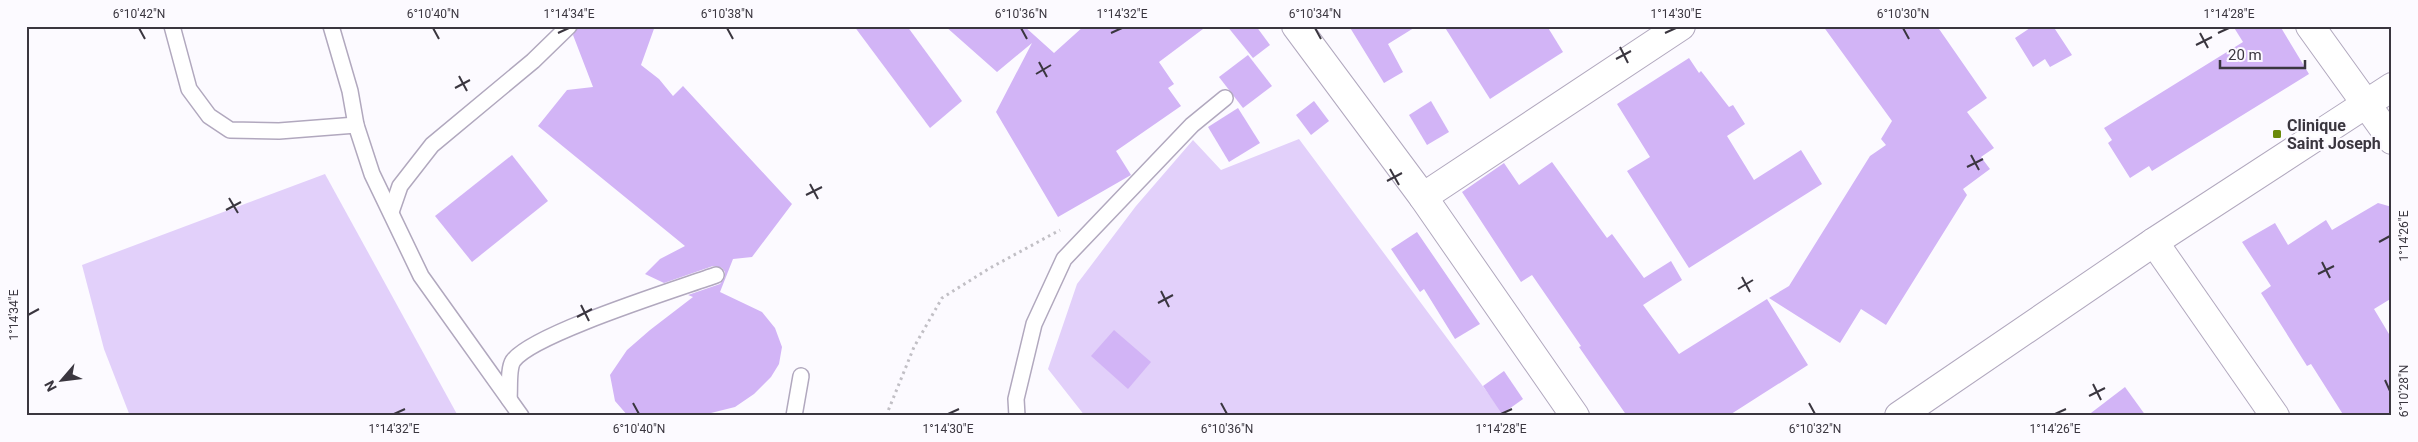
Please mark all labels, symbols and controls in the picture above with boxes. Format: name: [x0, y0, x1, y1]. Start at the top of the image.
text: 6°10'42"N: [113, 7, 165, 21]
text: 6°10'40"N: [407, 7, 459, 21]
text: 1°14'34"E: [544, 7, 595, 21]
text: 6°10'38"N: [701, 7, 753, 21]
text: 6°10'36"N: [995, 7, 1047, 21]
text: 1°14'32"E: [1097, 7, 1148, 21]
text: 6°10'34"N: [1289, 7, 1341, 21]
text: 1°14'30"E: [1651, 7, 1702, 21]
text: 6°10'30"N: [1877, 7, 1929, 21]
text: 1°14'28"E: [2204, 7, 2255, 21]
scale bar: [2220, 38, 2306, 70]
text: 20 m: [2228, 46, 2262, 64]
place label: Clinique Saint Joseph: [2287, 116, 2381, 153]
marker: Clinique Saint Joseph: [2271, 128, 2283, 140]
text: 1°14'26"E: [2397, 210, 2411, 261]
text: 1°14'34"E: [7, 289, 21, 340]
north arrow: [38, 354, 88, 404]
text: 6°10'28"N: [2397, 365, 2411, 417]
text: N: [41, 378, 60, 394]
text: 1°14'32"E: [369, 422, 420, 436]
text: 6°10'40"N: [613, 422, 665, 436]
text: 1°14'30"E: [923, 422, 974, 436]
text: 6°10'36"N: [1201, 422, 1253, 436]
text: 1°14'28"E: [1476, 422, 1527, 436]
text: 6°10'32"N: [1789, 422, 1841, 436]
text: 1°14'26"E: [2030, 422, 2081, 436]

